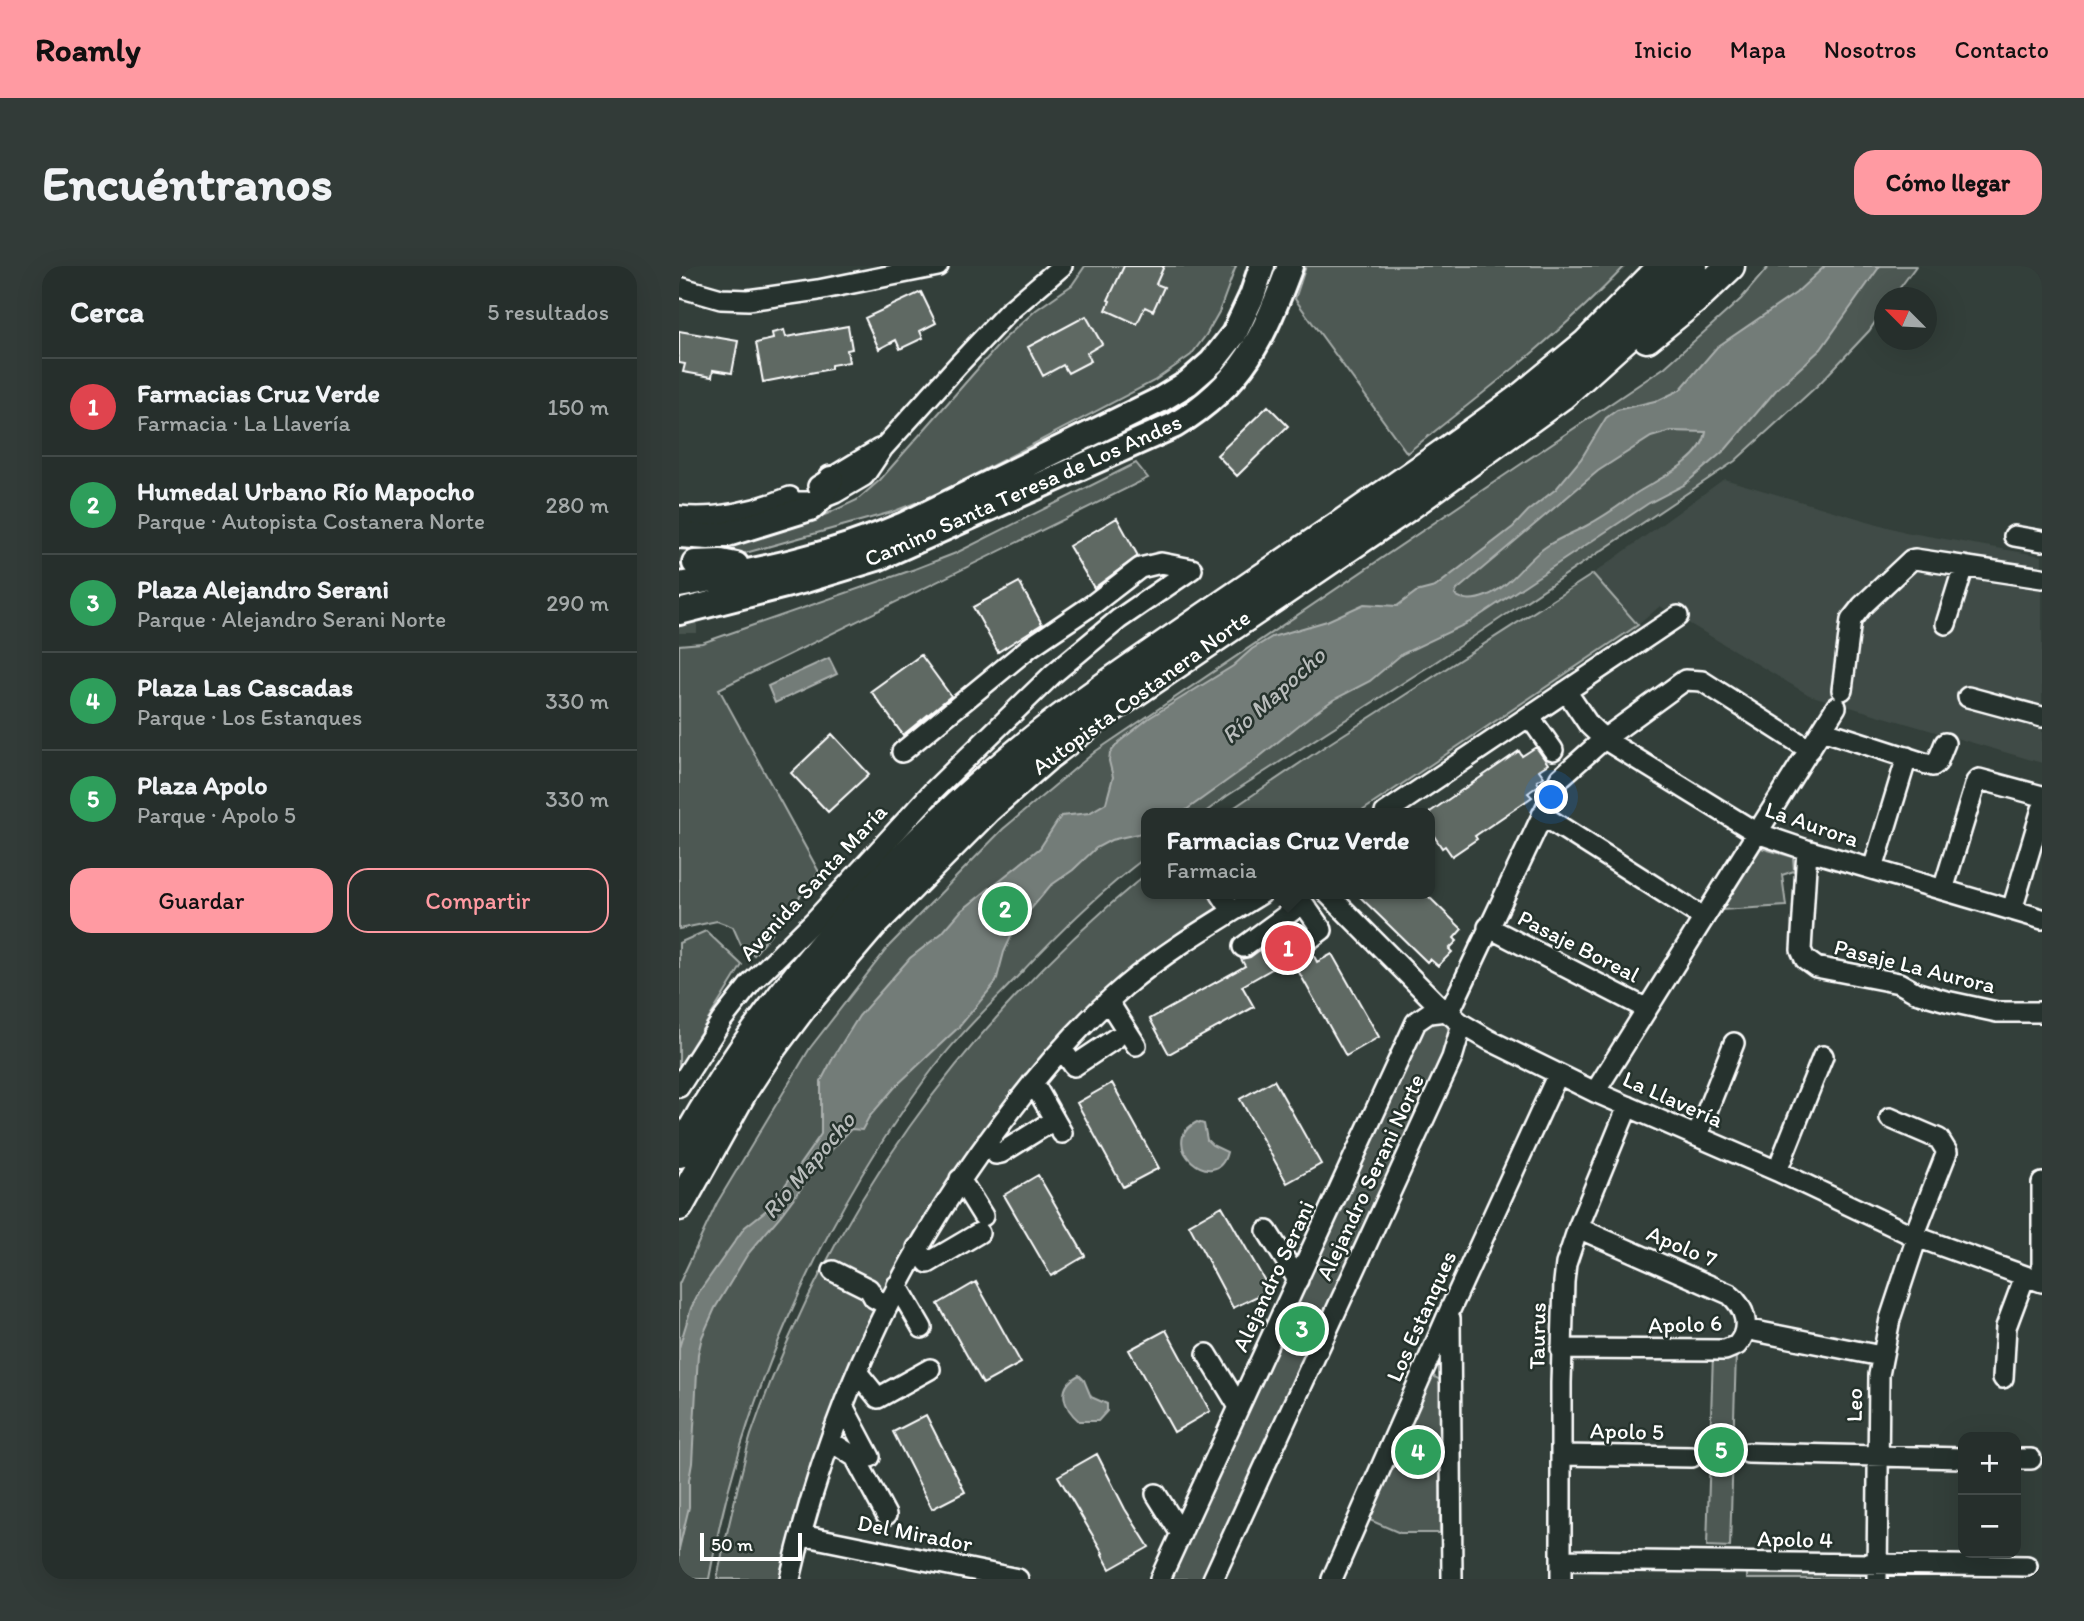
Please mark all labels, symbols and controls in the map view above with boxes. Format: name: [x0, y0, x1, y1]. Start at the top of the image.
text: Roamly: [35, 30, 141, 69]
text: Inicio: [1634, 35, 1692, 64]
text: Mapa: [1730, 35, 1786, 64]
text: Nosotros: [1824, 35, 1916, 64]
text: Contacto: [1954, 35, 2049, 64]
button: Cómo llegar: [1854, 150, 2042, 215]
text: Encuéntranos: [42, 153, 333, 212]
north arrow: [1874, 287, 1937, 350]
text: Cerca: [70, 293, 144, 330]
text: 5 resultados: [487, 298, 609, 326]
text: Farmacias Cruz Verde: [137, 377, 380, 409]
text: 1: [88, 393, 98, 421]
text: 150 m: [548, 393, 609, 421]
street label: Camino Santa Teresa de Los Andes: [860, 407, 1186, 573]
text: Farmacia · La Llavería: [137, 409, 350, 437]
text: Humedal Urbano Río Mapocho: [137, 475, 474, 507]
text: 2: [87, 491, 99, 519]
text: 280 m: [546, 491, 609, 519]
text: Parque · Autopista Costanera Norte: [137, 507, 485, 535]
text: Plaza Alejandro Serani: [137, 573, 389, 605]
text: 3: [87, 589, 99, 617]
text: 290 m: [546, 589, 609, 617]
street label: Autopista Costanera Norte: [1026, 603, 1256, 781]
text: Parque · Alejandro Serani Norte: [137, 605, 446, 633]
water label: Río Mapocho: [1215, 640, 1332, 749]
text: Plaza Las Cascadas: [137, 671, 353, 703]
text: 4: [86, 687, 100, 715]
text: 330 m: [545, 687, 609, 715]
text: Parque · Los Estanques: [137, 703, 362, 731]
text: Plaza Apolo: [137, 769, 268, 801]
your location: [1534, 780, 1568, 814]
text: 5: [87, 785, 99, 813]
text: 330 m: [545, 785, 609, 813]
street label: La Aurora: [1761, 795, 1863, 853]
street label: Avenida Santa María: [733, 798, 893, 966]
text: Parque · Apolo 5: [137, 801, 296, 829]
popup: [1141, 808, 1435, 899]
text: Farmacias Cruz Verde: [1167, 824, 1409, 856]
text: Farmacia: [1167, 856, 1257, 884]
button: Guardar: [70, 868, 333, 933]
button: Compartir: [347, 868, 609, 933]
pin: 2: [982, 883, 1028, 935]
street label: Pasaje Boreal: [1513, 903, 1645, 989]
pin: 1: [1265, 922, 1311, 974]
street label: Pasaje La Aurora: [1831, 932, 1999, 1000]
street label: La Llavería: [1618, 1064, 1728, 1134]
street label: Alejandro Serani Norte: [1310, 1069, 1430, 1285]
water label: Río Mapocho: [755, 1105, 861, 1224]
street label: Alejandro Serani: [1226, 1196, 1320, 1356]
street label: Apolo 7: [1643, 1219, 1721, 1273]
street label: Los Estanques: [1380, 1246, 1462, 1386]
street label: Taurus: [1522, 1302, 1552, 1370]
pin: 3: [1279, 1303, 1325, 1355]
street label: Apolo 6: [1647, 1309, 1723, 1339]
street label: Leo: [1840, 1388, 1868, 1422]
street label: Apolo 5: [1590, 1416, 1664, 1446]
pin: 5: [1698, 1424, 1744, 1476]
pin: 4: [1395, 1426, 1441, 1478]
map controls: [1958, 1432, 2021, 1558]
button: +: [1958, 1432, 2021, 1495]
button: −: [1958, 1495, 2021, 1558]
street label: Del Mirador: [855, 1508, 975, 1558]
street label: Apolo 4: [1757, 1524, 1833, 1554]
scale bar: [700, 1530, 801, 1562]
text: 50 m: [711, 1533, 753, 1556]

